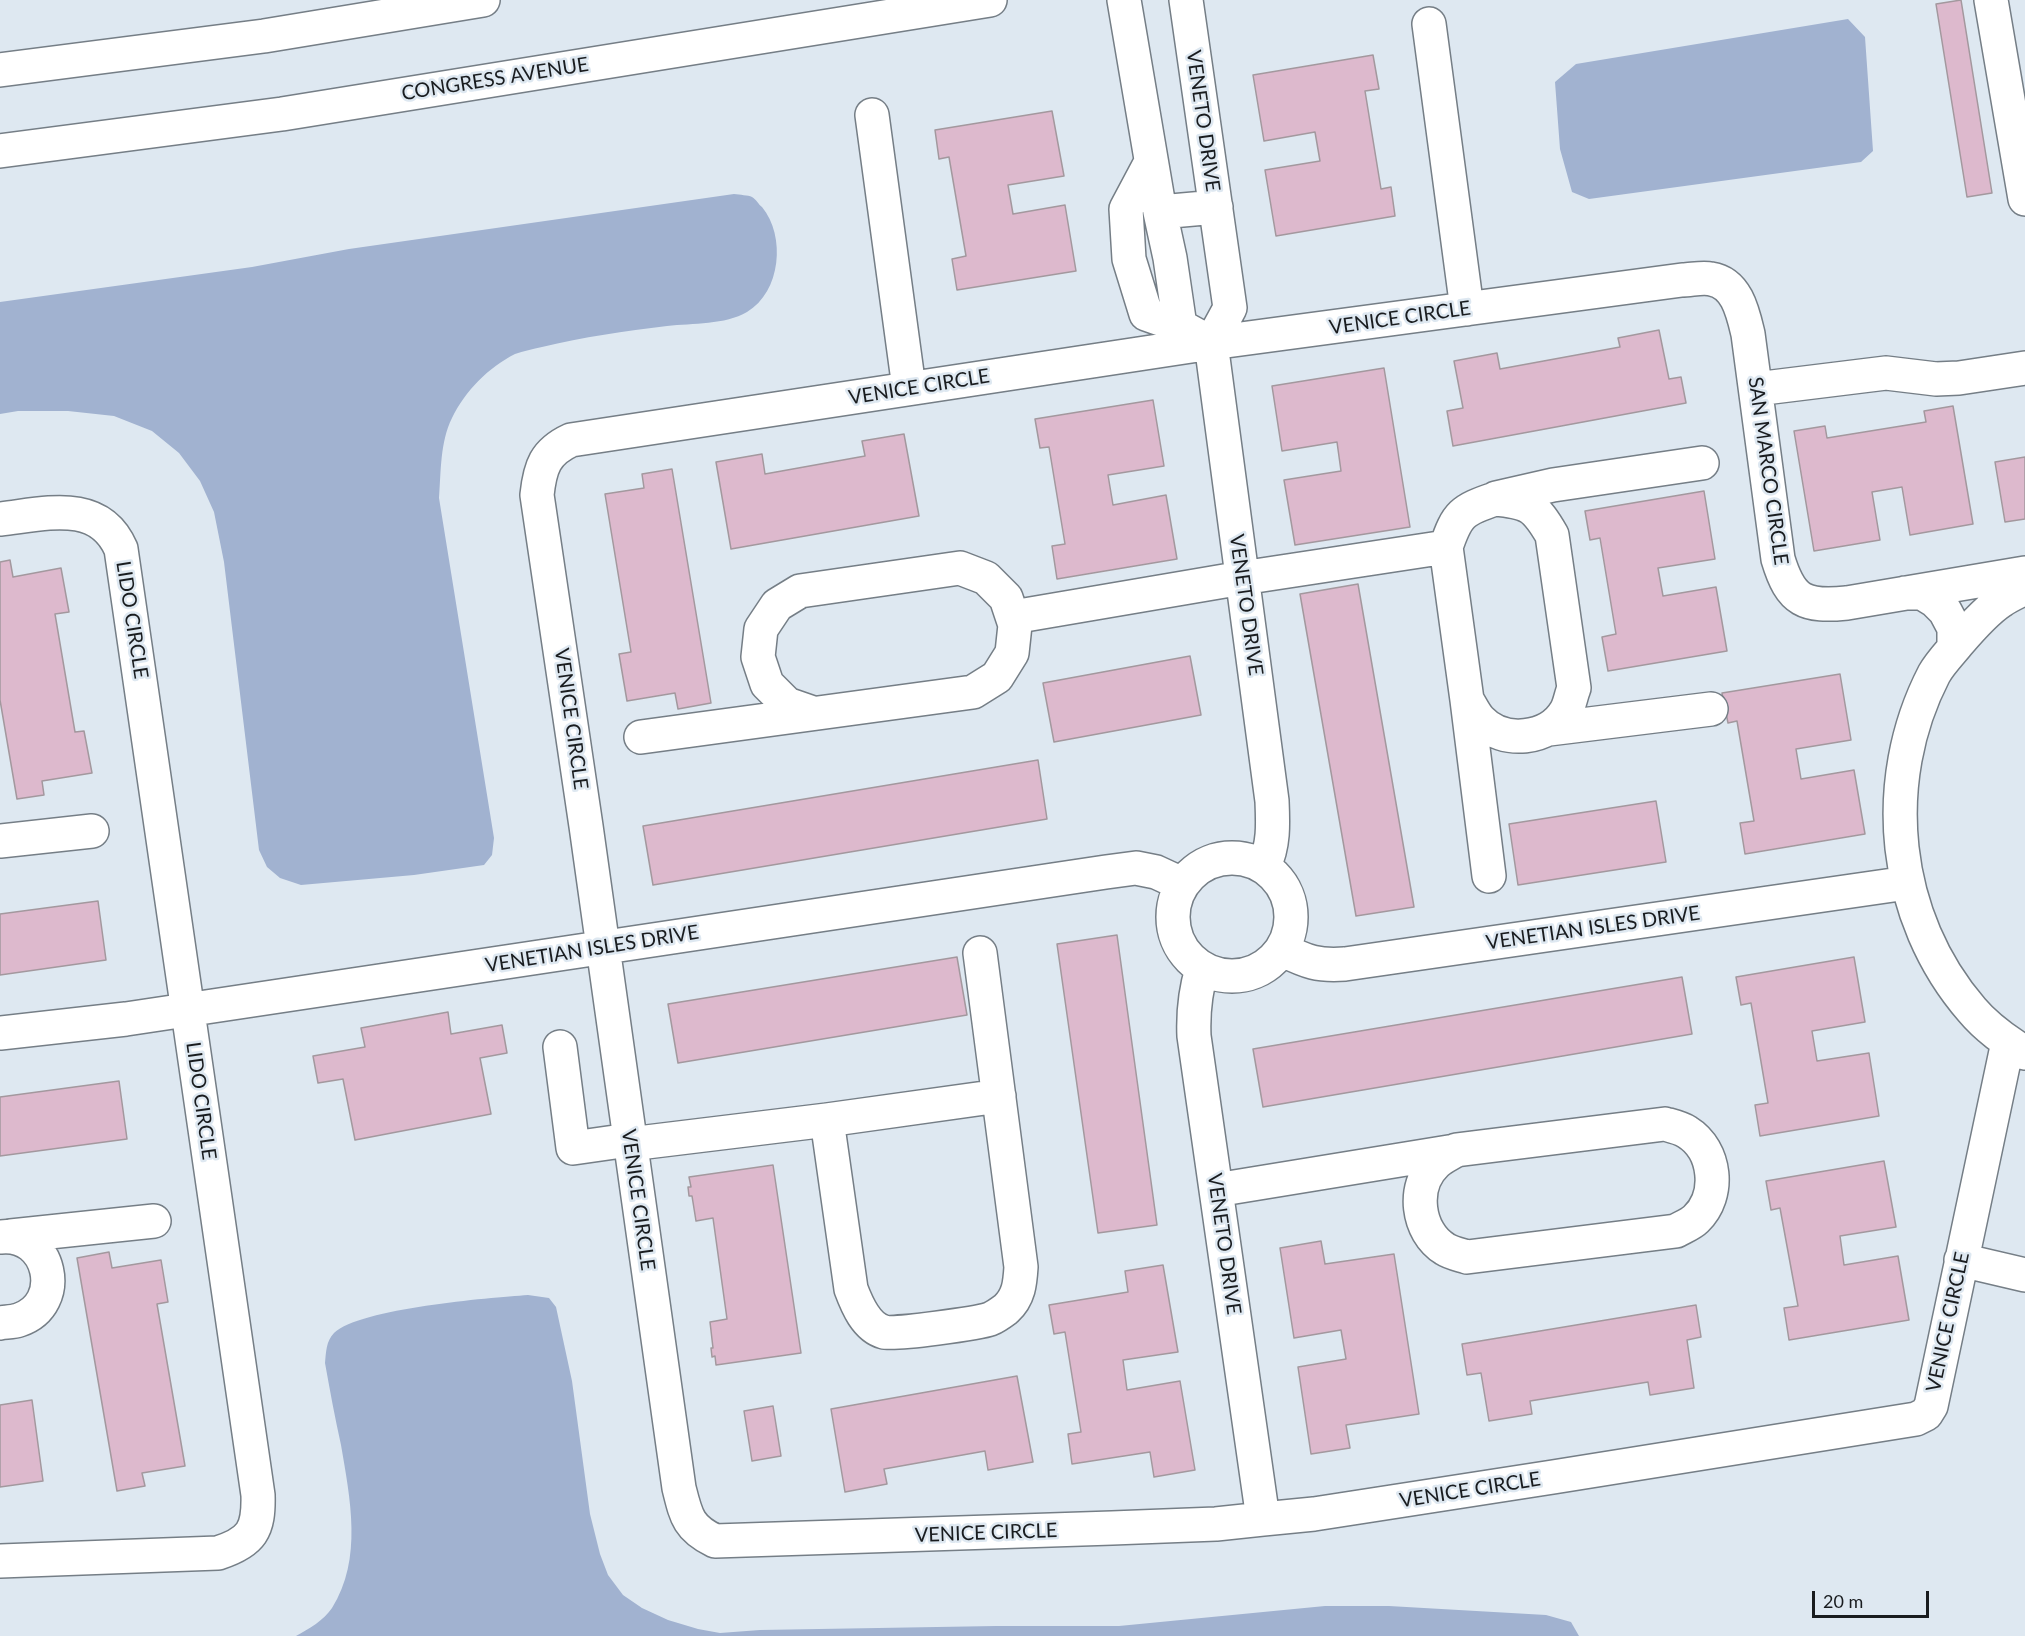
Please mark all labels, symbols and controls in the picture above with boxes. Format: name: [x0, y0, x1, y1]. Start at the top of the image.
street label: VENETO DRIVE: [1181, 49, 1225, 193]
street label: CONGRESS AVENUE: [400, 52, 590, 106]
street label: VENICE CIRCLE: [1328, 296, 1472, 340]
street label: VENICE CIRCLE: [847, 364, 991, 410]
street label: SAN MARCO CIRCLE: [1743, 375, 1793, 567]
street label: VENETO DRIVE: [1224, 533, 1268, 677]
street label: LIDO CIRCLE: [111, 559, 153, 681]
street label: VENICE CIRCLE: [549, 647, 593, 791]
street label: VENETIAN ISLES DRIVE: [1484, 901, 1702, 955]
street label: VENETIAN ISLES DRIVE: [483, 920, 701, 978]
street label: LIDO CIRCLE: [181, 1041, 221, 1161]
street label: VENICE CIRCLE: [616, 1128, 660, 1272]
street label: VENETO DRIVE: [1202, 1172, 1246, 1316]
street label: VENICE CIRCLE: [1921, 1250, 1975, 1394]
street label: VENICE CIRCLE: [1398, 1467, 1542, 1513]
street label: VENICE CIRCLE: [914, 1519, 1058, 1547]
scale bar: [1815, 1579, 1932, 1617]
text: 20 m: [1823, 1590, 1863, 1612]

